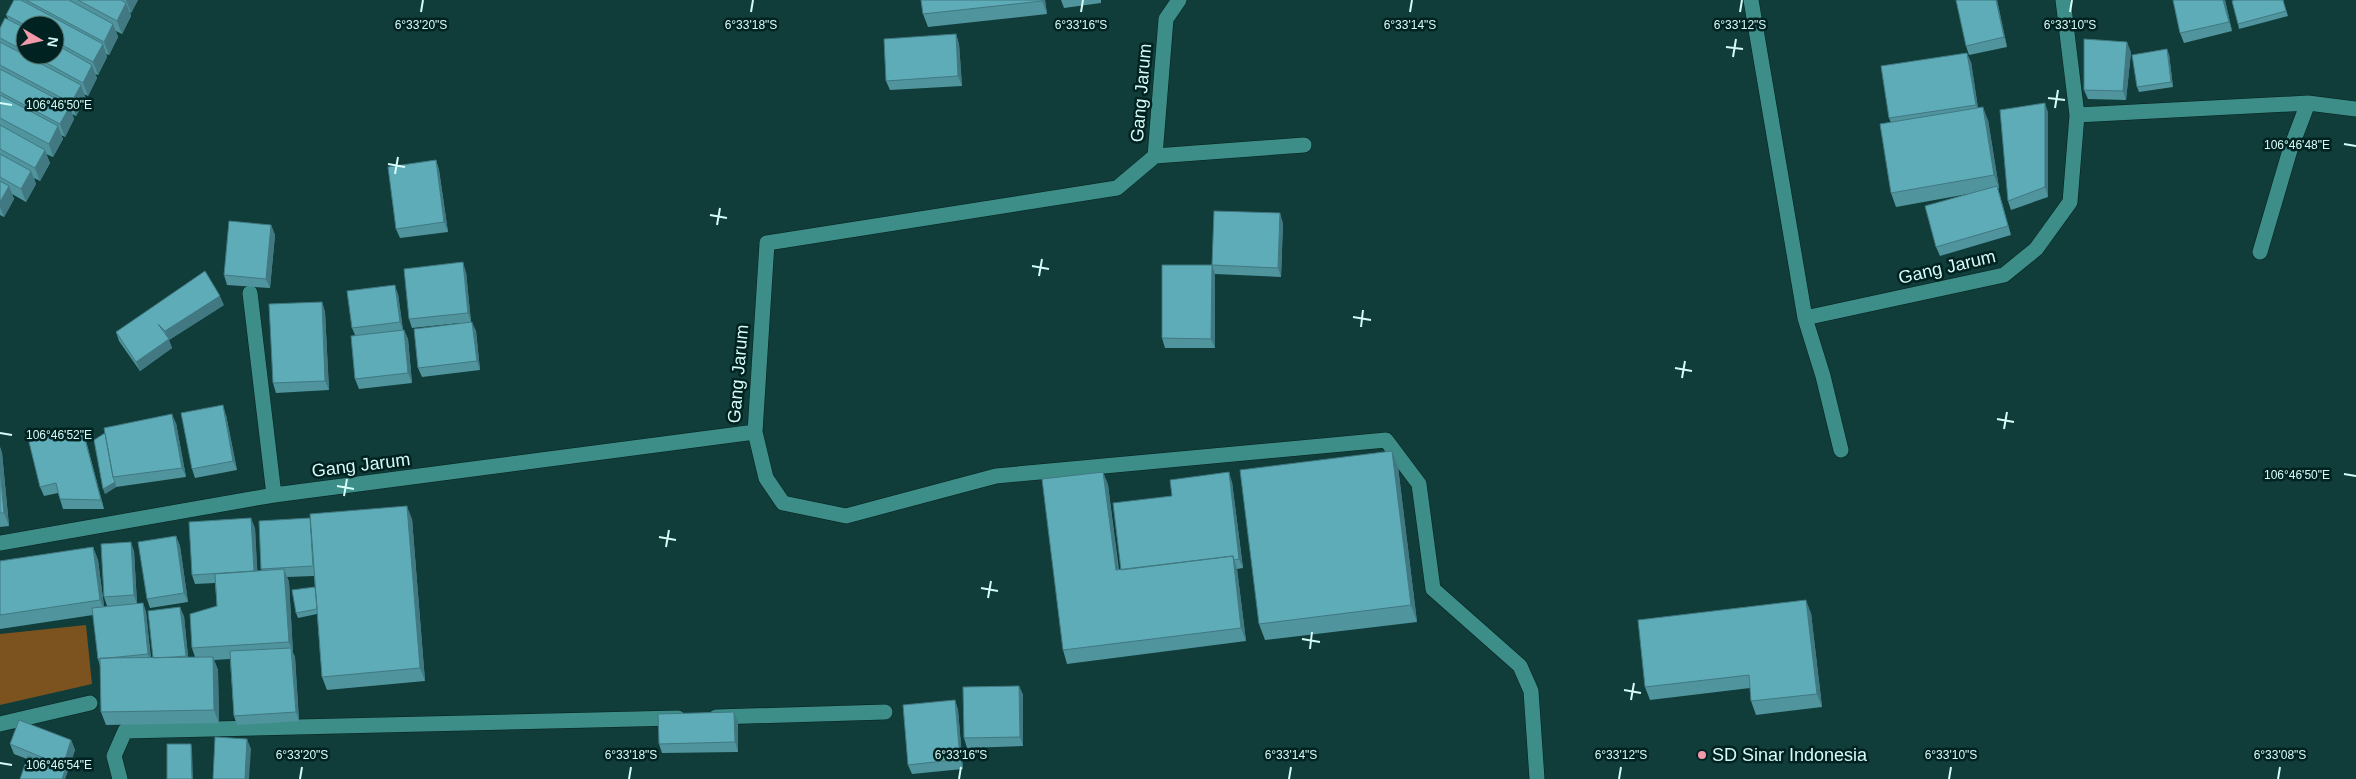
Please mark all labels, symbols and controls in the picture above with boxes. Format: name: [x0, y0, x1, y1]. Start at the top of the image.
north arrow: [15, 15, 65, 65]
text: 6°33'20"S: [395, 18, 447, 32]
text: 6°33'18"S: [725, 18, 777, 32]
text: 6°33'16"S: [1055, 18, 1107, 32]
text: 6°33'14"S: [1384, 18, 1436, 32]
text: 6°33'12"S: [1714, 18, 1766, 32]
text: 6°33'10"S: [2044, 18, 2096, 32]
text: N: [44, 36, 62, 48]
street label: Gang Jarum: [1127, 43, 1155, 143]
text: 106°46'50"E: [26, 98, 92, 112]
text: 106°46'48"E: [2264, 138, 2330, 152]
street label: Gang Jarum: [1896, 246, 1998, 288]
street label: Gang Jarum: [724, 324, 752, 424]
text: 106°46'52"E: [26, 428, 92, 442]
street label: Gang Jarum: [311, 449, 411, 481]
text: 106°46'50"E: [2264, 468, 2330, 482]
place label: SD Sinar Indonesia: [1712, 745, 1868, 765]
text: 6°33'20"S: [276, 748, 328, 762]
text: 6°33'18"S: [605, 748, 657, 762]
text: 6°33'16"S: [935, 748, 987, 762]
text: 6°33'14"S: [1265, 748, 1317, 762]
text: 6°33'12"S: [1595, 748, 1647, 762]
text: 6°33'10"S: [1925, 748, 1977, 762]
text: 6°33'08"S: [2254, 748, 2306, 762]
marker: SD Sinar Indonesia: [1696, 749, 1708, 761]
text: 106°46'54"E: [26, 758, 92, 772]

